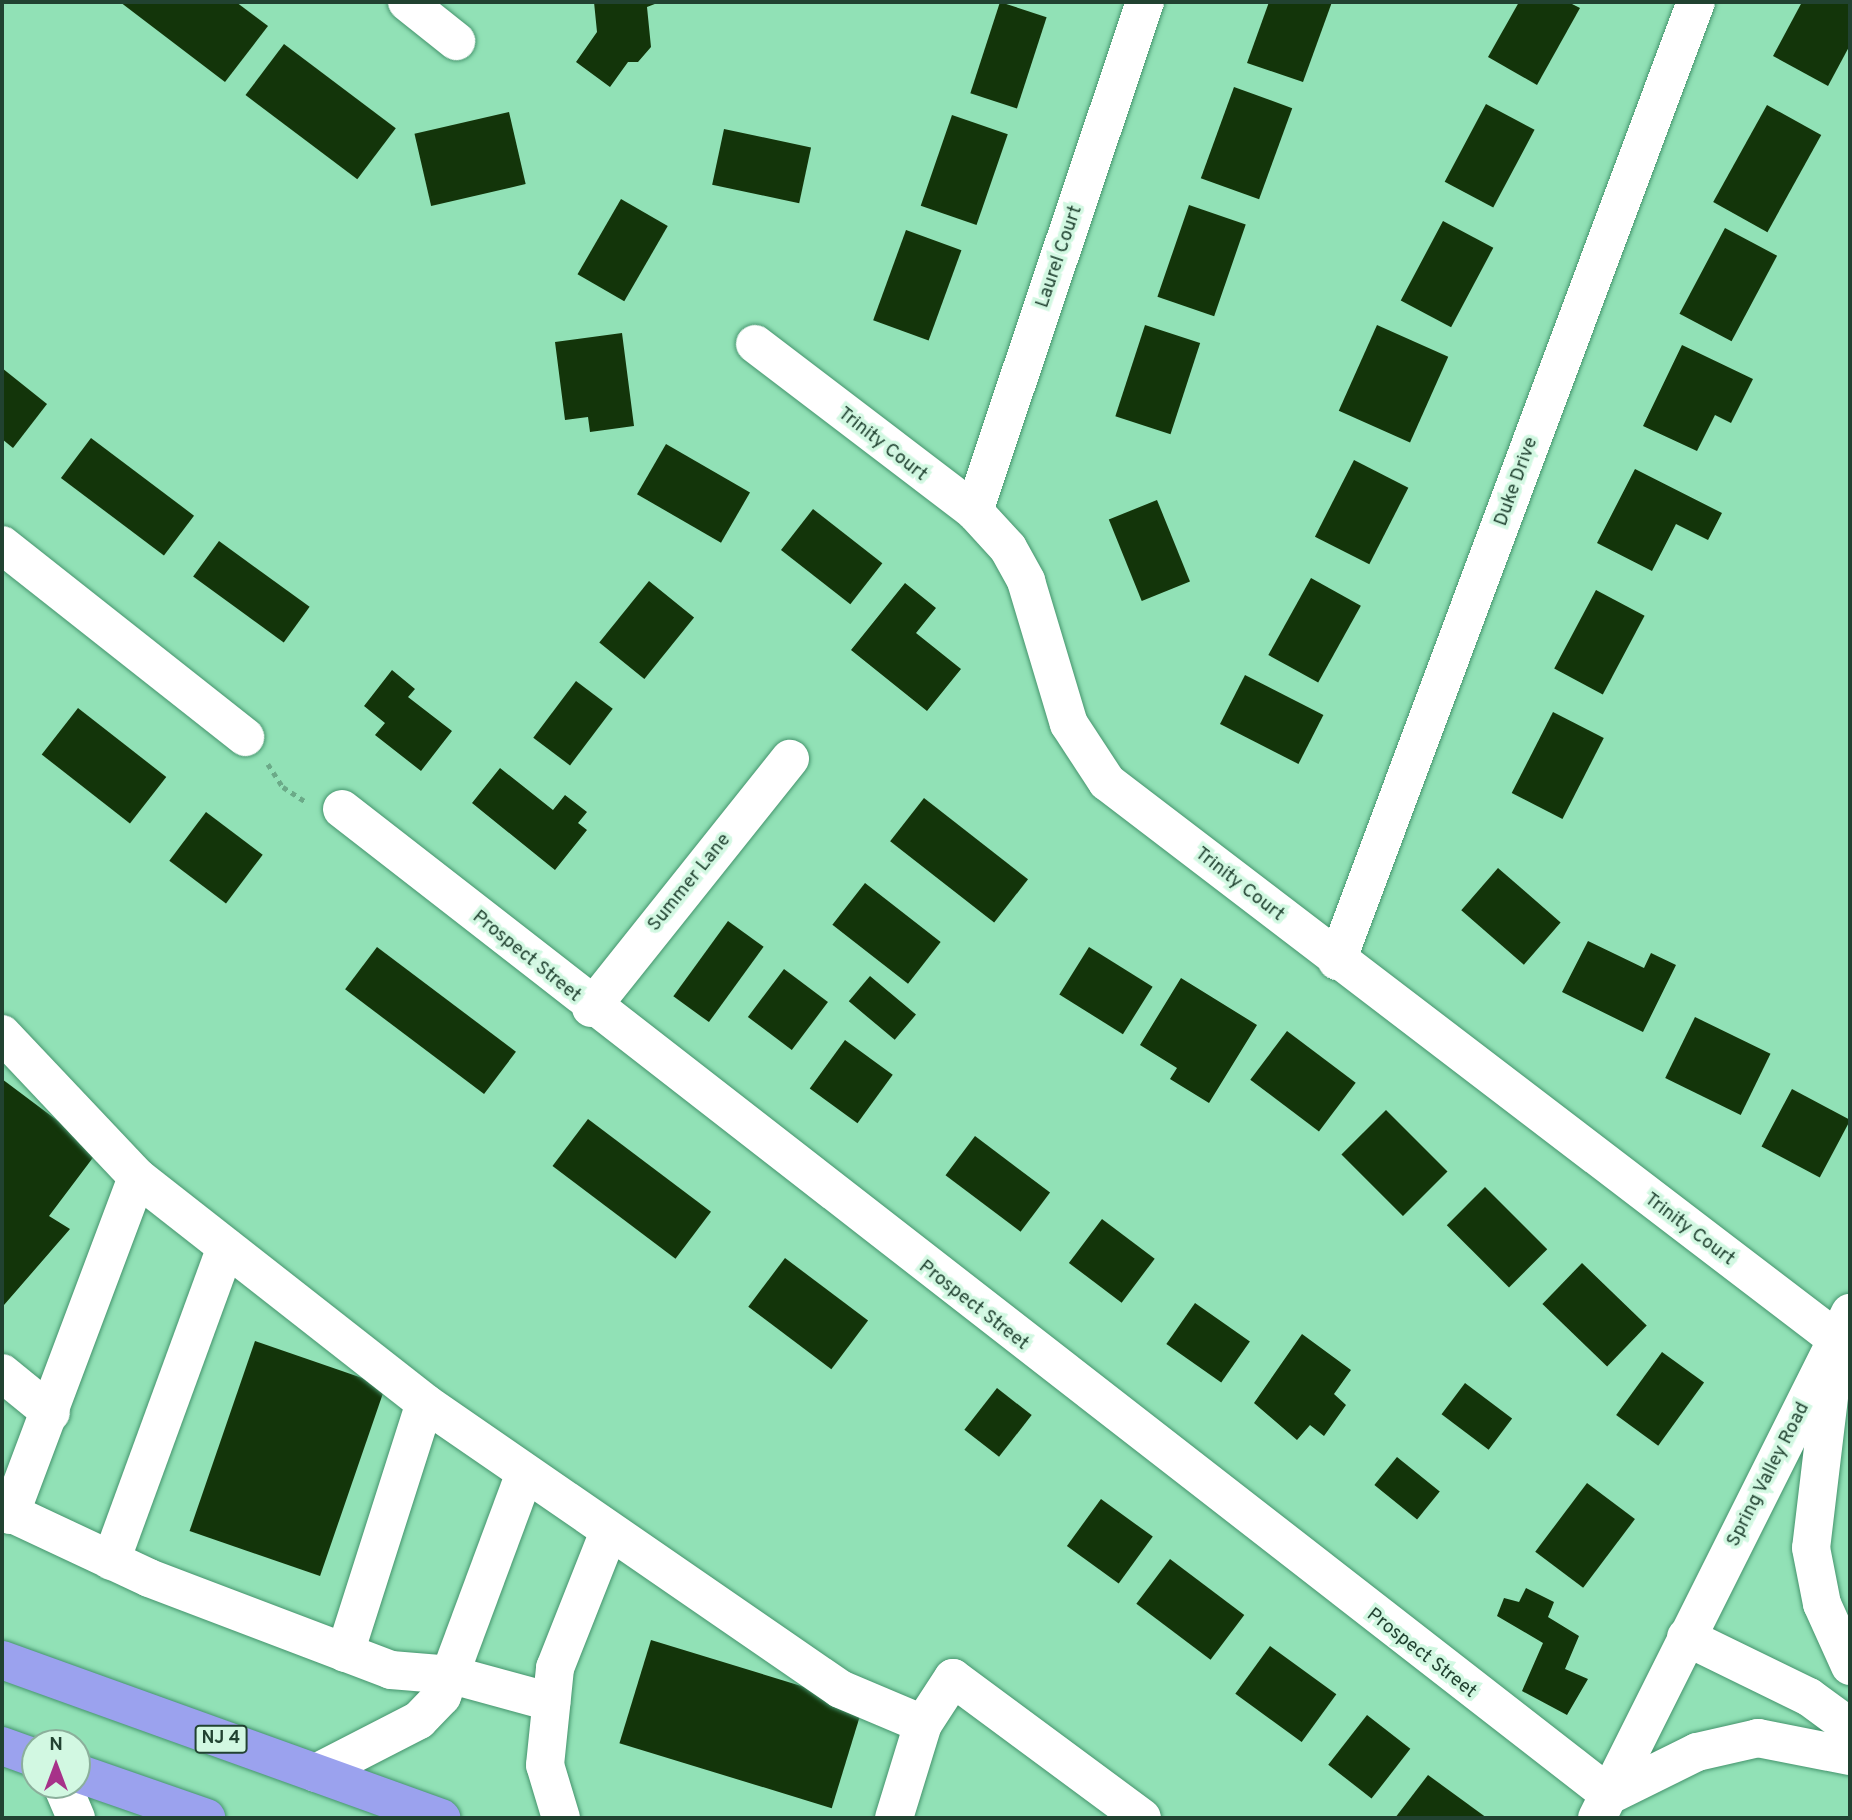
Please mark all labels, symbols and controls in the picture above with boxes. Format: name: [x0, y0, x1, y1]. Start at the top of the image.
street label: Laurel Court: [1032, 203, 1088, 311]
street label: Trinity Court: [833, 403, 931, 487]
street label: Duke Drive: [1490, 434, 1544, 530]
street label: Summer Lane: [644, 829, 736, 937]
street label: Trinity Court: [1190, 843, 1288, 927]
street label: Prospect Street: [467, 906, 585, 1008]
street label: Trinity Court: [1639, 1189, 1739, 1271]
street label: Prospect Street: [914, 1256, 1032, 1356]
street label: Spring Valley Road: [1723, 1399, 1815, 1551]
street label: Prospect Street: [1362, 1604, 1480, 1704]
road number: NJ 4: [193, 1724, 249, 1754]
north arrow: [21, 1729, 91, 1799]
text: N: [49, 1733, 63, 1757]

